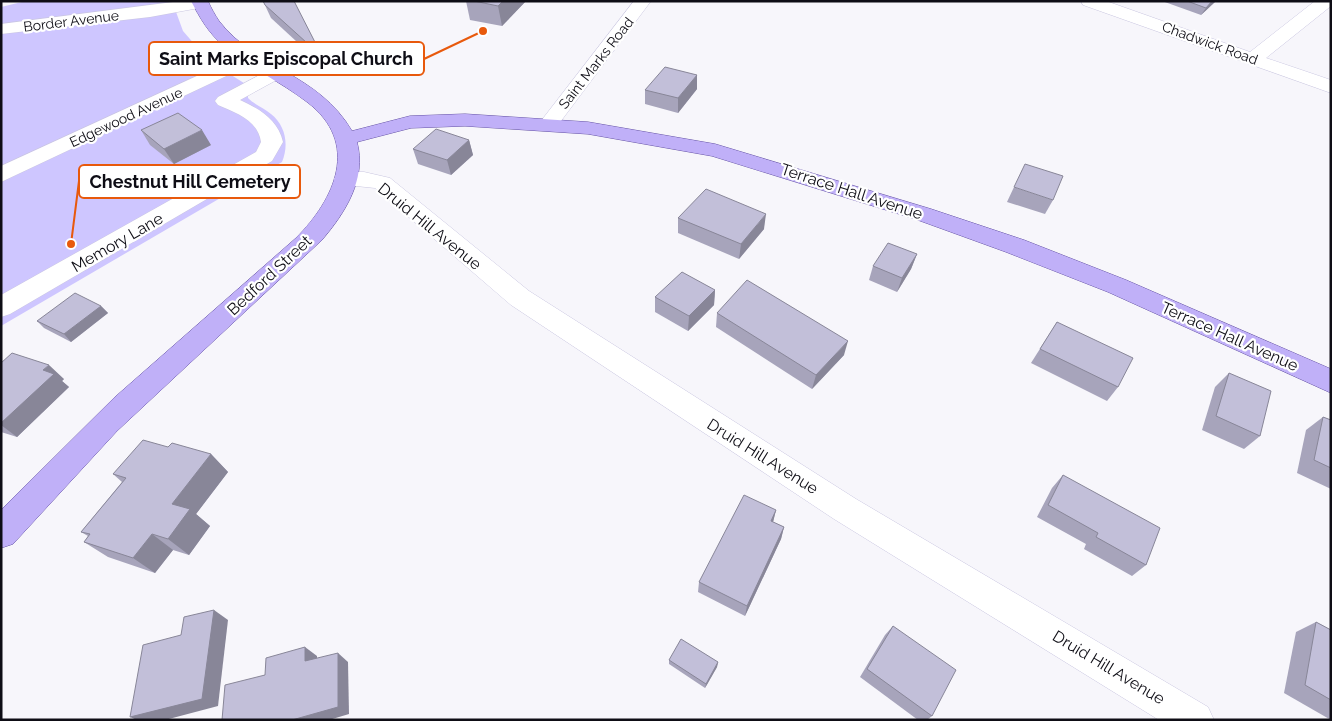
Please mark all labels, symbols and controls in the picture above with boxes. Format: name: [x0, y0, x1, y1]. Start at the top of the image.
street label: Border Avenue: [22, 7, 120, 35]
street label: Saint Marks Road: [555, 14, 637, 112]
street label: Chadwick Road: [1160, 18, 1260, 68]
callout: Saint Marks Episcopal Church: [149, 42, 424, 75]
text: Saint Marks Episcopal Church: [159, 48, 413, 69]
street label: Edgewood Avenue: [67, 84, 185, 150]
street label: Terrace Hall Avenue: [779, 160, 925, 223]
callout: Chestnut Hill Cemetery: [79, 165, 300, 198]
text: Chestnut Hill Cemetery: [89, 171, 291, 192]
street label: Druid Hill Avenue: [374, 179, 485, 274]
street label: Memory Lane: [68, 209, 166, 276]
street label: Bedford Street: [223, 231, 316, 319]
street label: Terrace Hall Avenue: [1158, 298, 1301, 375]
street label: Druid Hill Avenue: [704, 415, 822, 498]
street label: Druid Hill Avenue: [1049, 626, 1168, 708]

